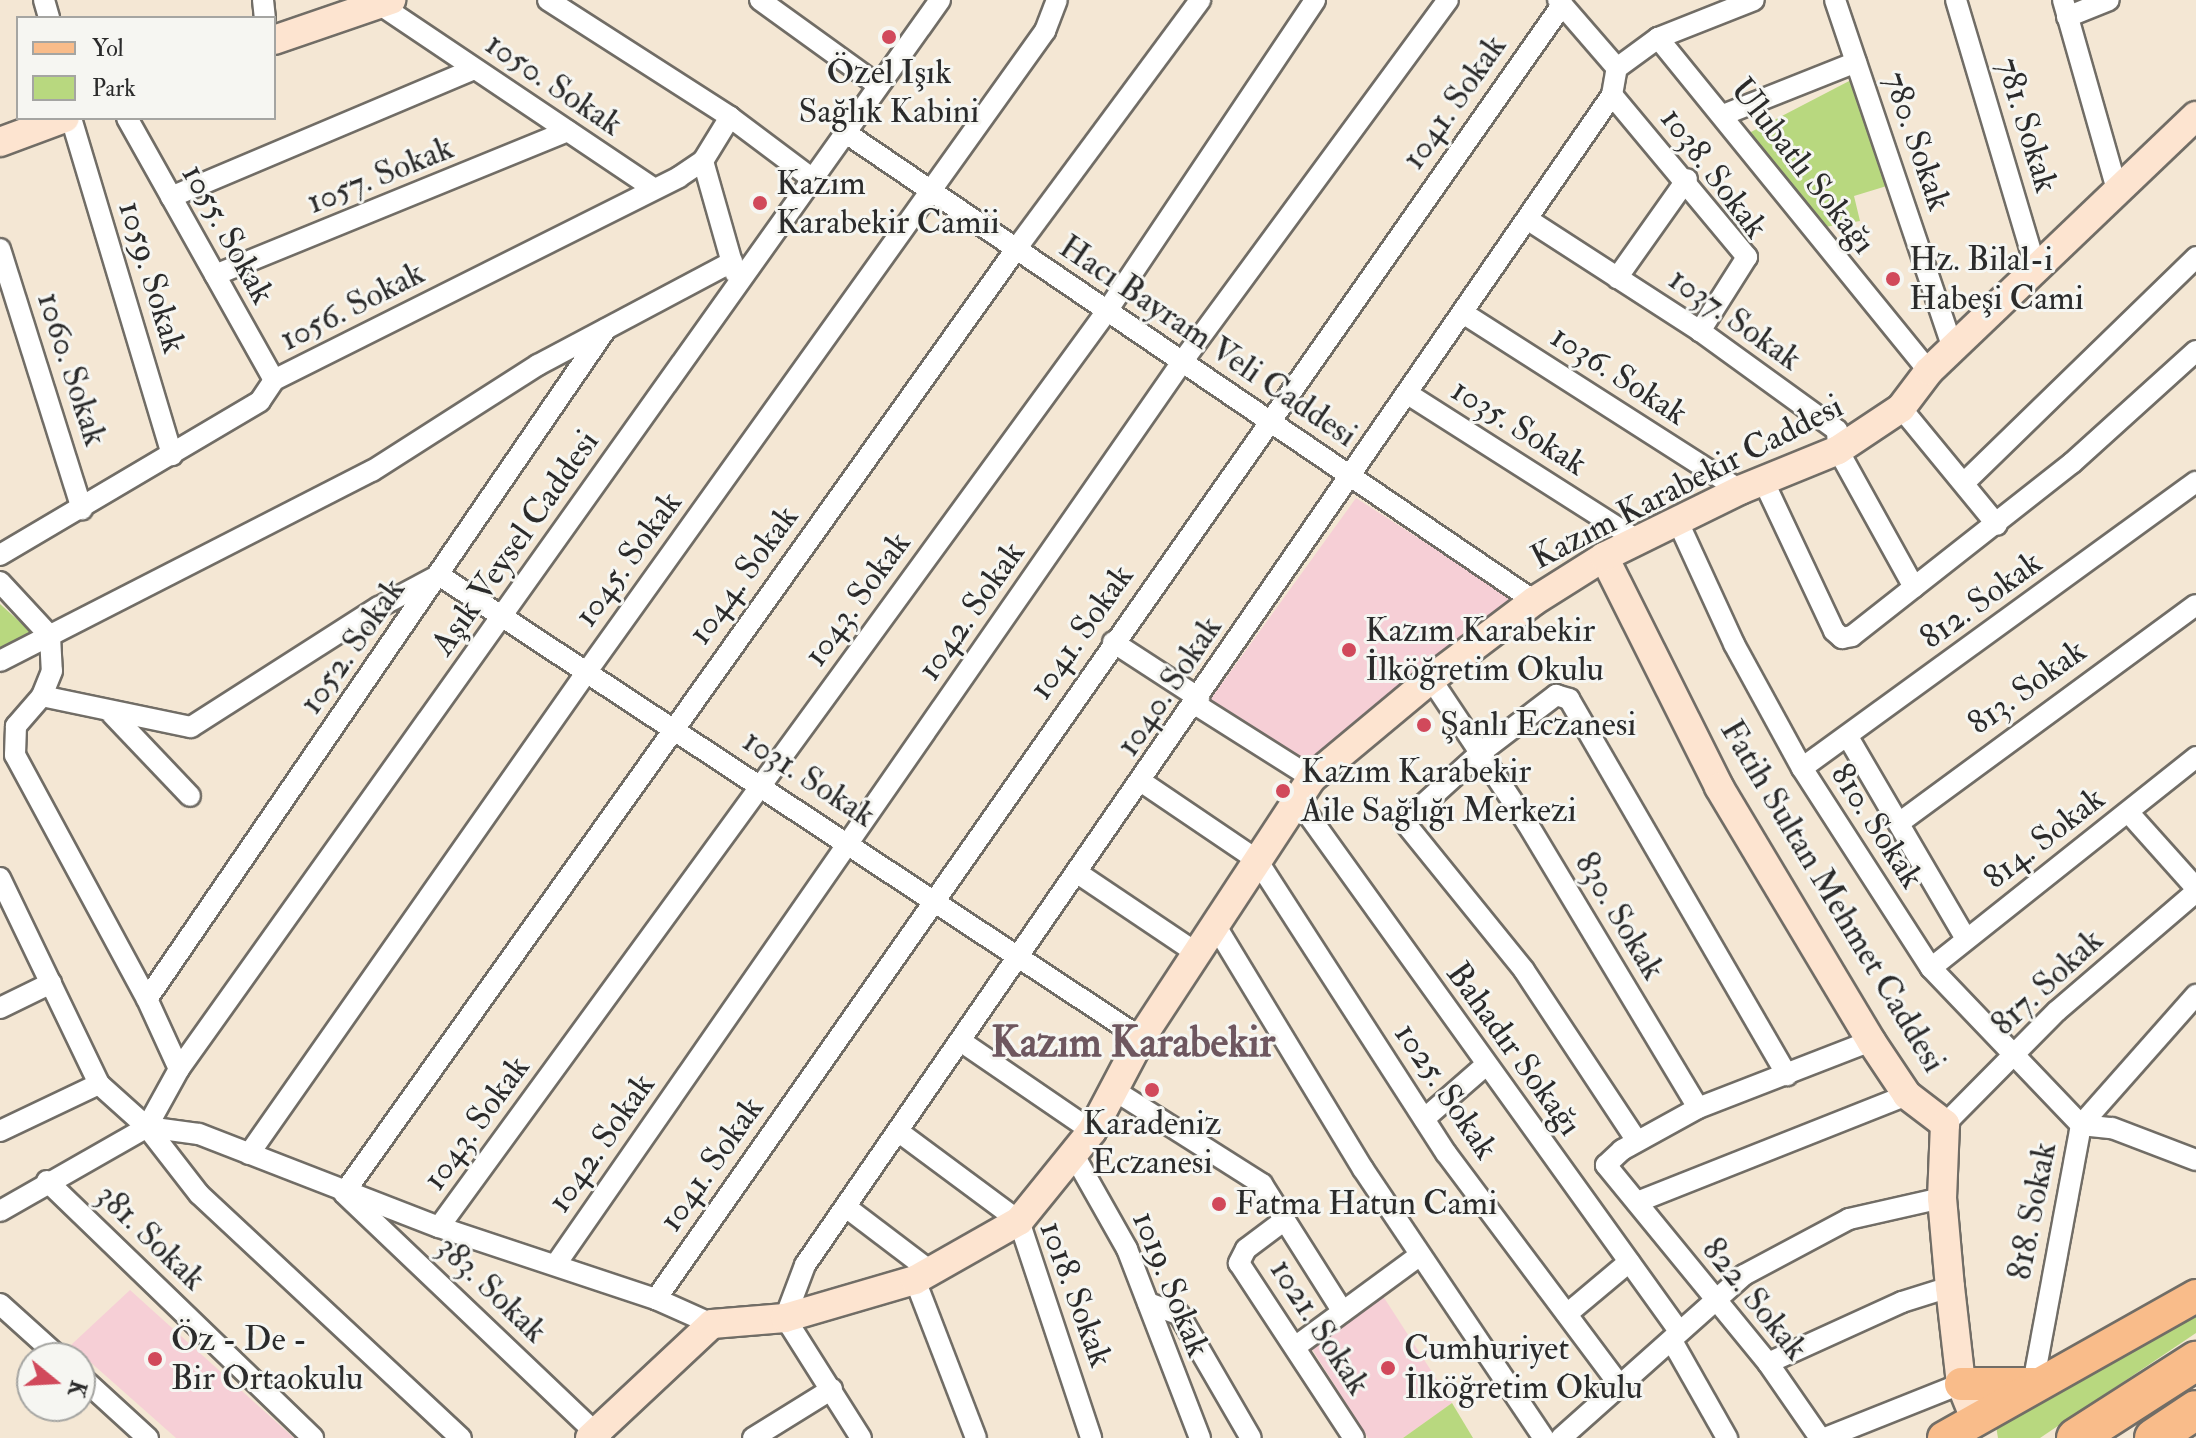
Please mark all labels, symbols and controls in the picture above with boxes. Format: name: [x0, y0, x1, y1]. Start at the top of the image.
legend: [16, 16, 276, 120]
street label: 1050. Sokak: [478, 23, 630, 145]
marker: Özel Işık Sağlık Kabini: [878, 26, 900, 48]
street label: 1041. Sokak: [1393, 27, 1515, 177]
text: Yol: [92, 33, 124, 64]
place label: Özel Işık Sağlık Kabini: [799, 52, 979, 132]
street label: 781. Sokak: [1987, 53, 2067, 197]
street label: 780. Sokak: [1874, 66, 1960, 216]
street label: Ulubatlı Sokağı: [1722, 70, 1884, 262]
text: Park: [92, 73, 136, 104]
street label: 1038. Sokak: [1652, 99, 1776, 247]
street label: 1057. Sokak: [301, 127, 459, 223]
street label: 1055. Sokak: [173, 157, 283, 311]
place label: Kazım Karabekir Camii: [776, 163, 1000, 242]
marker: Kazım Karabekir Camii: [751, 194, 769, 212]
street label: 1059. Sokak: [110, 196, 194, 358]
street label: Hacı Bayram Veli Caddesi: [1051, 226, 1365, 456]
place label: Hz. Bilal-i Habeşi Cami: [1909, 239, 2084, 318]
street label: 1056. Sokak: [273, 252, 431, 360]
street label: 1037. Sokak: [1661, 259, 1809, 379]
marker: Hz. Bilal-i Habeşi Cami: [1884, 270, 1902, 288]
street label: 1060. Sokak: [28, 287, 116, 451]
street label: 1036. Sokak: [1543, 316, 1695, 434]
street label: 1035. Sokak: [1444, 369, 1594, 485]
street label: Kazım Karabekir Caddesi: [1524, 386, 1850, 578]
street label: Aşık Veysel Caddesi: [422, 423, 608, 663]
street label: 1045. Sokak: [565, 483, 691, 635]
street label: 1044. Sokak: [679, 498, 807, 652]
street label: 1043. Sokak: [795, 524, 919, 674]
street label: 1042. Sokak: [908, 534, 1034, 688]
street label: 812. Sokak: [1912, 542, 2050, 658]
street label: 1041. Sokak: [1020, 557, 1142, 707]
street label: 1052. Sokak: [290, 570, 414, 722]
street label: 1040. Sokak: [1107, 608, 1231, 764]
place label: Kazım Karabekir İlköğretim Okulu: [1365, 610, 1604, 690]
street label: 813. Sokak: [1960, 630, 2094, 744]
marker: Kazım Karabekir İlköğretim Okulu: [1340, 641, 1358, 659]
place label: Şanlı Eczanesi: [1440, 705, 1636, 745]
street label: Fatih Sultan Mehmet Caddesi: [1711, 712, 1955, 1080]
marker: Şanlı Eczanesi: [1415, 716, 1433, 734]
street label: 1031. Sokak: [735, 720, 883, 836]
place label: Kazım Karabekir Aile Sağlığı Merkezi: [1301, 751, 1576, 830]
street label: 810. Sokak: [1822, 756, 1932, 896]
street label: 814. Sokak: [1975, 778, 2113, 898]
marker: Kazım Karabekir Aile Sağlığı Merkezi: [1272, 780, 1294, 802]
street label: 830. Sokak: [1566, 845, 1674, 987]
street label: 817. Sokak: [1983, 920, 2111, 1044]
street label: Bahadır Sokağı: [1437, 954, 1591, 1144]
street label: 1025. Sokak: [1385, 1015, 1507, 1167]
district label: Kazım Karabekir: [991, 1018, 1275, 1068]
street label: 1043. Sokak: [414, 1048, 538, 1198]
street label: 1042. Sokak: [538, 1066, 664, 1220]
marker: Karadeniz Eczanesi: [1143, 1081, 1161, 1099]
street label: 1041. Sokak: [650, 1089, 772, 1239]
place label: Karadeniz Eczanesi: [1083, 1103, 1221, 1182]
street label: 818. Sokak: [1999, 1139, 2065, 1283]
street label: 381. Sokak: [88, 1175, 214, 1299]
place label: Fatma Hatun Cami: [1235, 1184, 1497, 1224]
marker: Fatma Hatun Cami: [1210, 1195, 1228, 1213]
street label: 1019. Sokak: [1123, 1205, 1219, 1363]
street label: 1018. Sokak: [1031, 1215, 1121, 1373]
street label: 383. Sokak: [428, 1227, 556, 1351]
street label: 822. Sokak: [1693, 1230, 1817, 1368]
street label: 1021. Sokak: [1261, 1251, 1379, 1403]
place label: Öz - De - Bir Ortaokulu: [171, 1319, 363, 1398]
place label: Cumhuriyet İlköğretim Okulu: [1404, 1328, 1643, 1408]
north arrow: [16, 1342, 96, 1422]
marker: Öz - De - Bir Ortaokulu: [146, 1350, 164, 1368]
marker: Cumhuriyet İlköğretim Okulu: [1379, 1359, 1397, 1377]
text: K: [61, 1377, 93, 1400]

